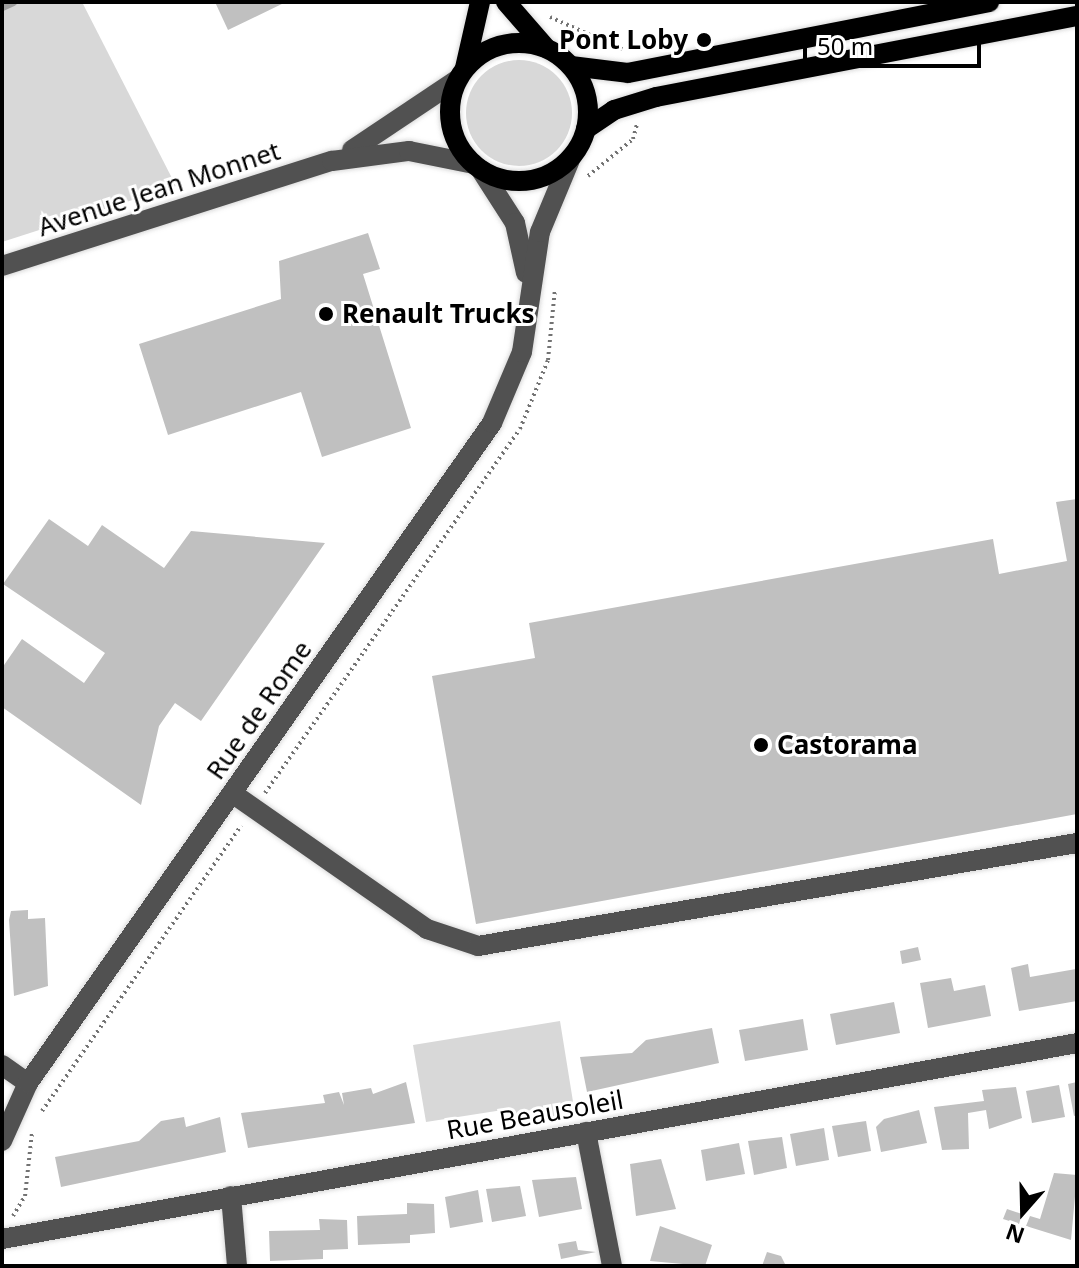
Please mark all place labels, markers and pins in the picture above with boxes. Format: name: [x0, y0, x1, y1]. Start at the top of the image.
place label: Pont Loby: [559, 24, 688, 56]
marker: Pont Loby: [695, 31, 713, 49]
place label: Renault Trucks: [342, 298, 535, 330]
marker: Renault Trucks: [317, 305, 335, 323]
place label: Castorama: [777, 729, 917, 761]
marker: Castorama: [752, 736, 770, 754]

